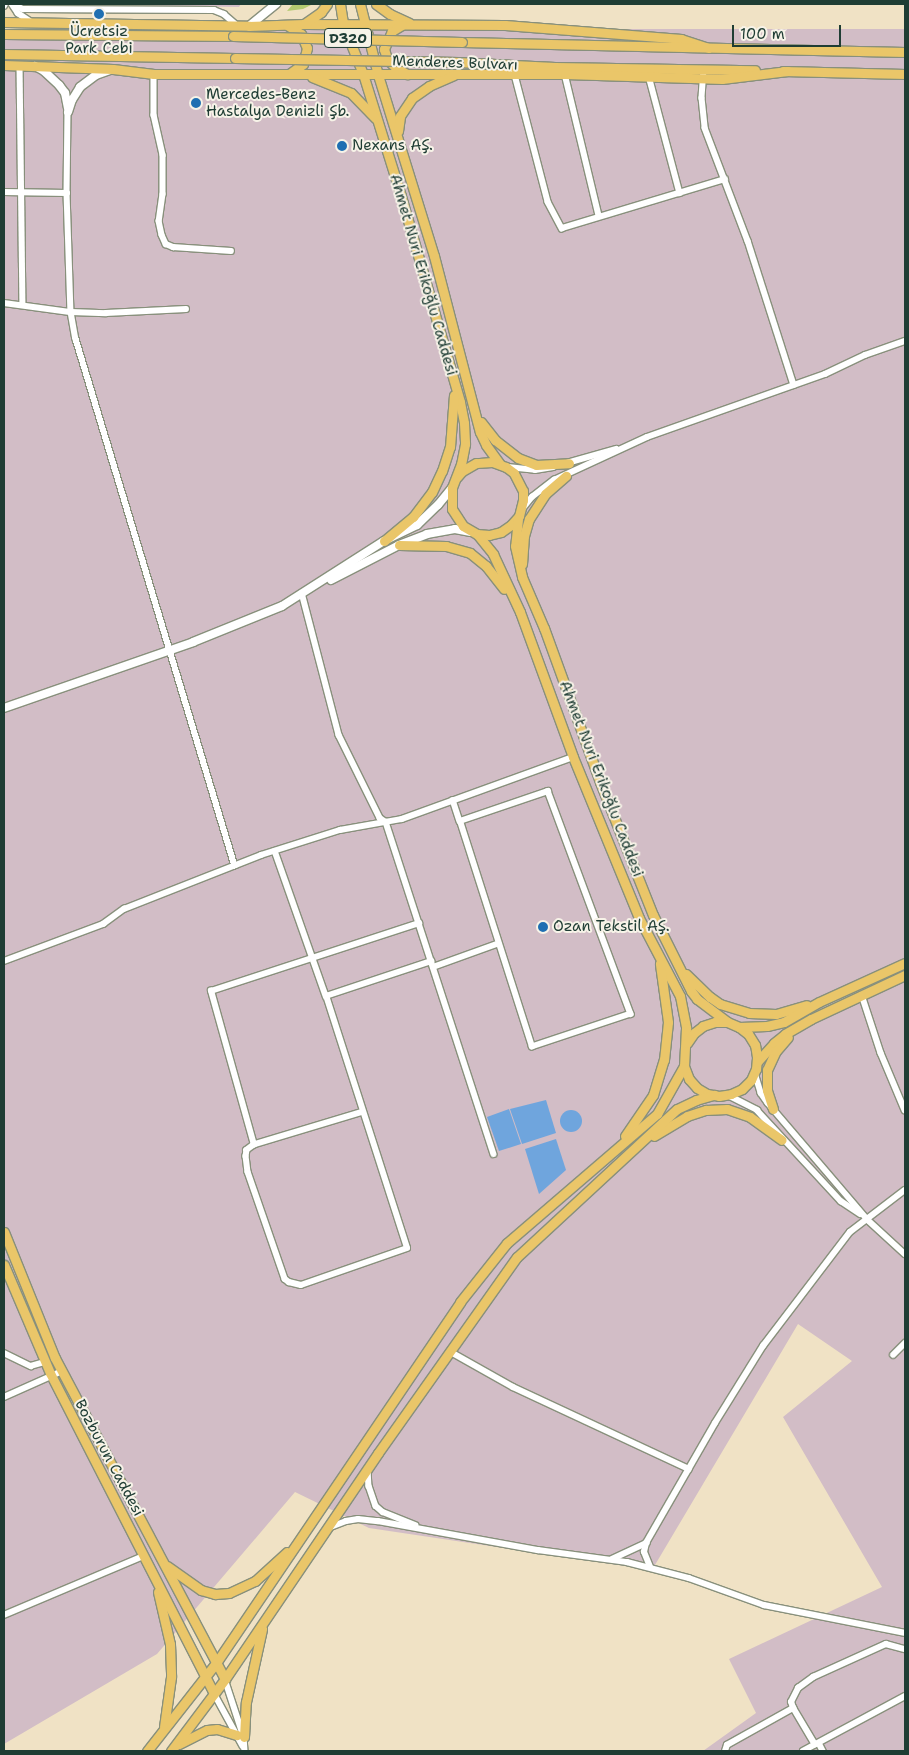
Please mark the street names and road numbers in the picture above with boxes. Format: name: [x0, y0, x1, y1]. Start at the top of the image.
road number: D320: [323, 26, 373, 49]
street label: Menderes Bulvarı: [392, 52, 518, 74]
street label: Ahmet Nuri Erikoğlu Caddesi: [386, 172, 460, 378]
street label: Ahmet Nuri Erikoğlu Caddesi: [555, 678, 647, 880]
street label: Bozburun Caddesi: [71, 1396, 147, 1520]

